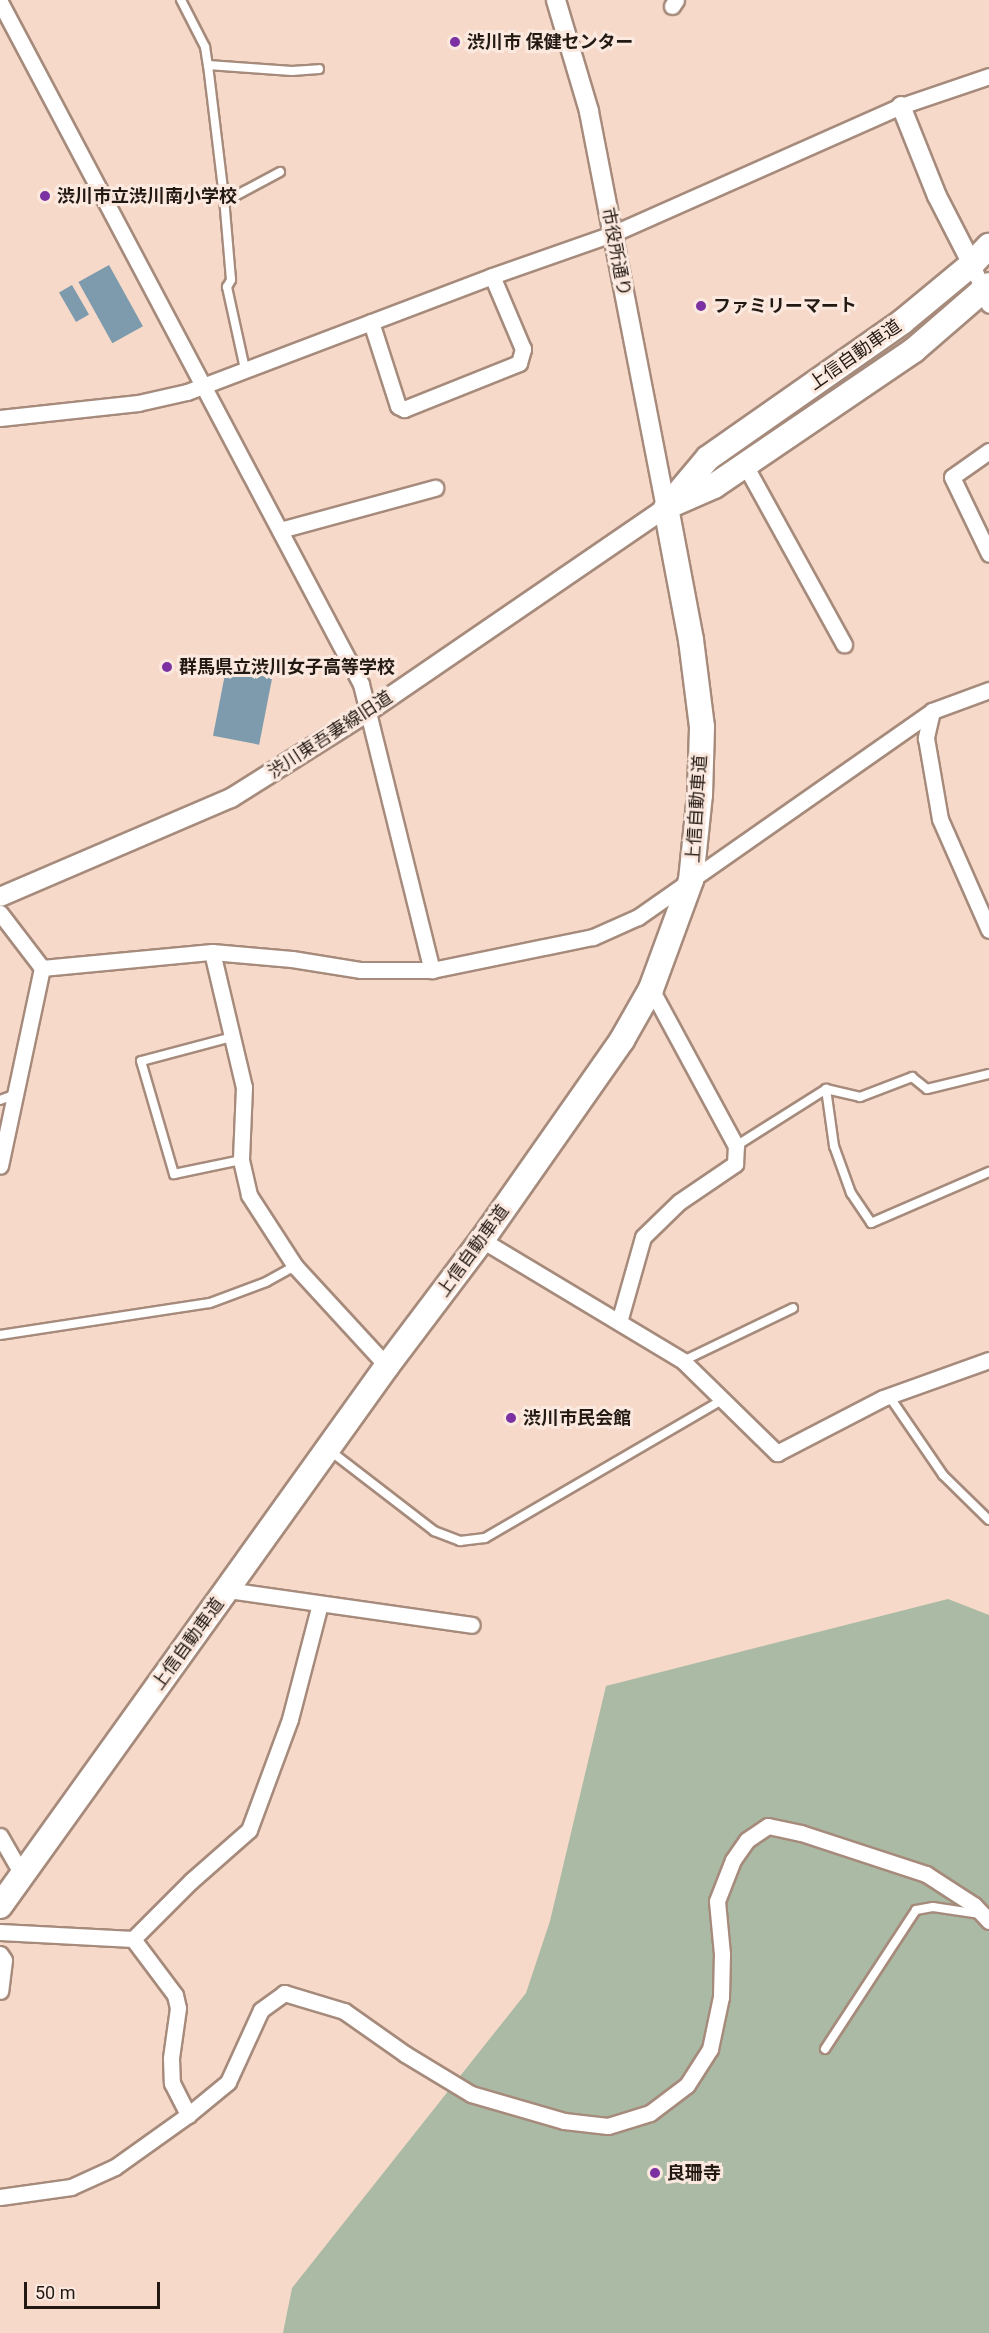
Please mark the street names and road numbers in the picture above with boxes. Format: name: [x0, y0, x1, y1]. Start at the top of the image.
street label: 市役所通り: [597, 206, 635, 298]
street label: 上信自動車道: [805, 315, 905, 395]
street label: 渋川東吾妻線旧道: [264, 687, 396, 783]
street label: 上信自動車道: [682, 754, 712, 864]
street label: 上信自動車道: [433, 1201, 513, 1301]
street label: 上信自動車道: [148, 1594, 228, 1694]

